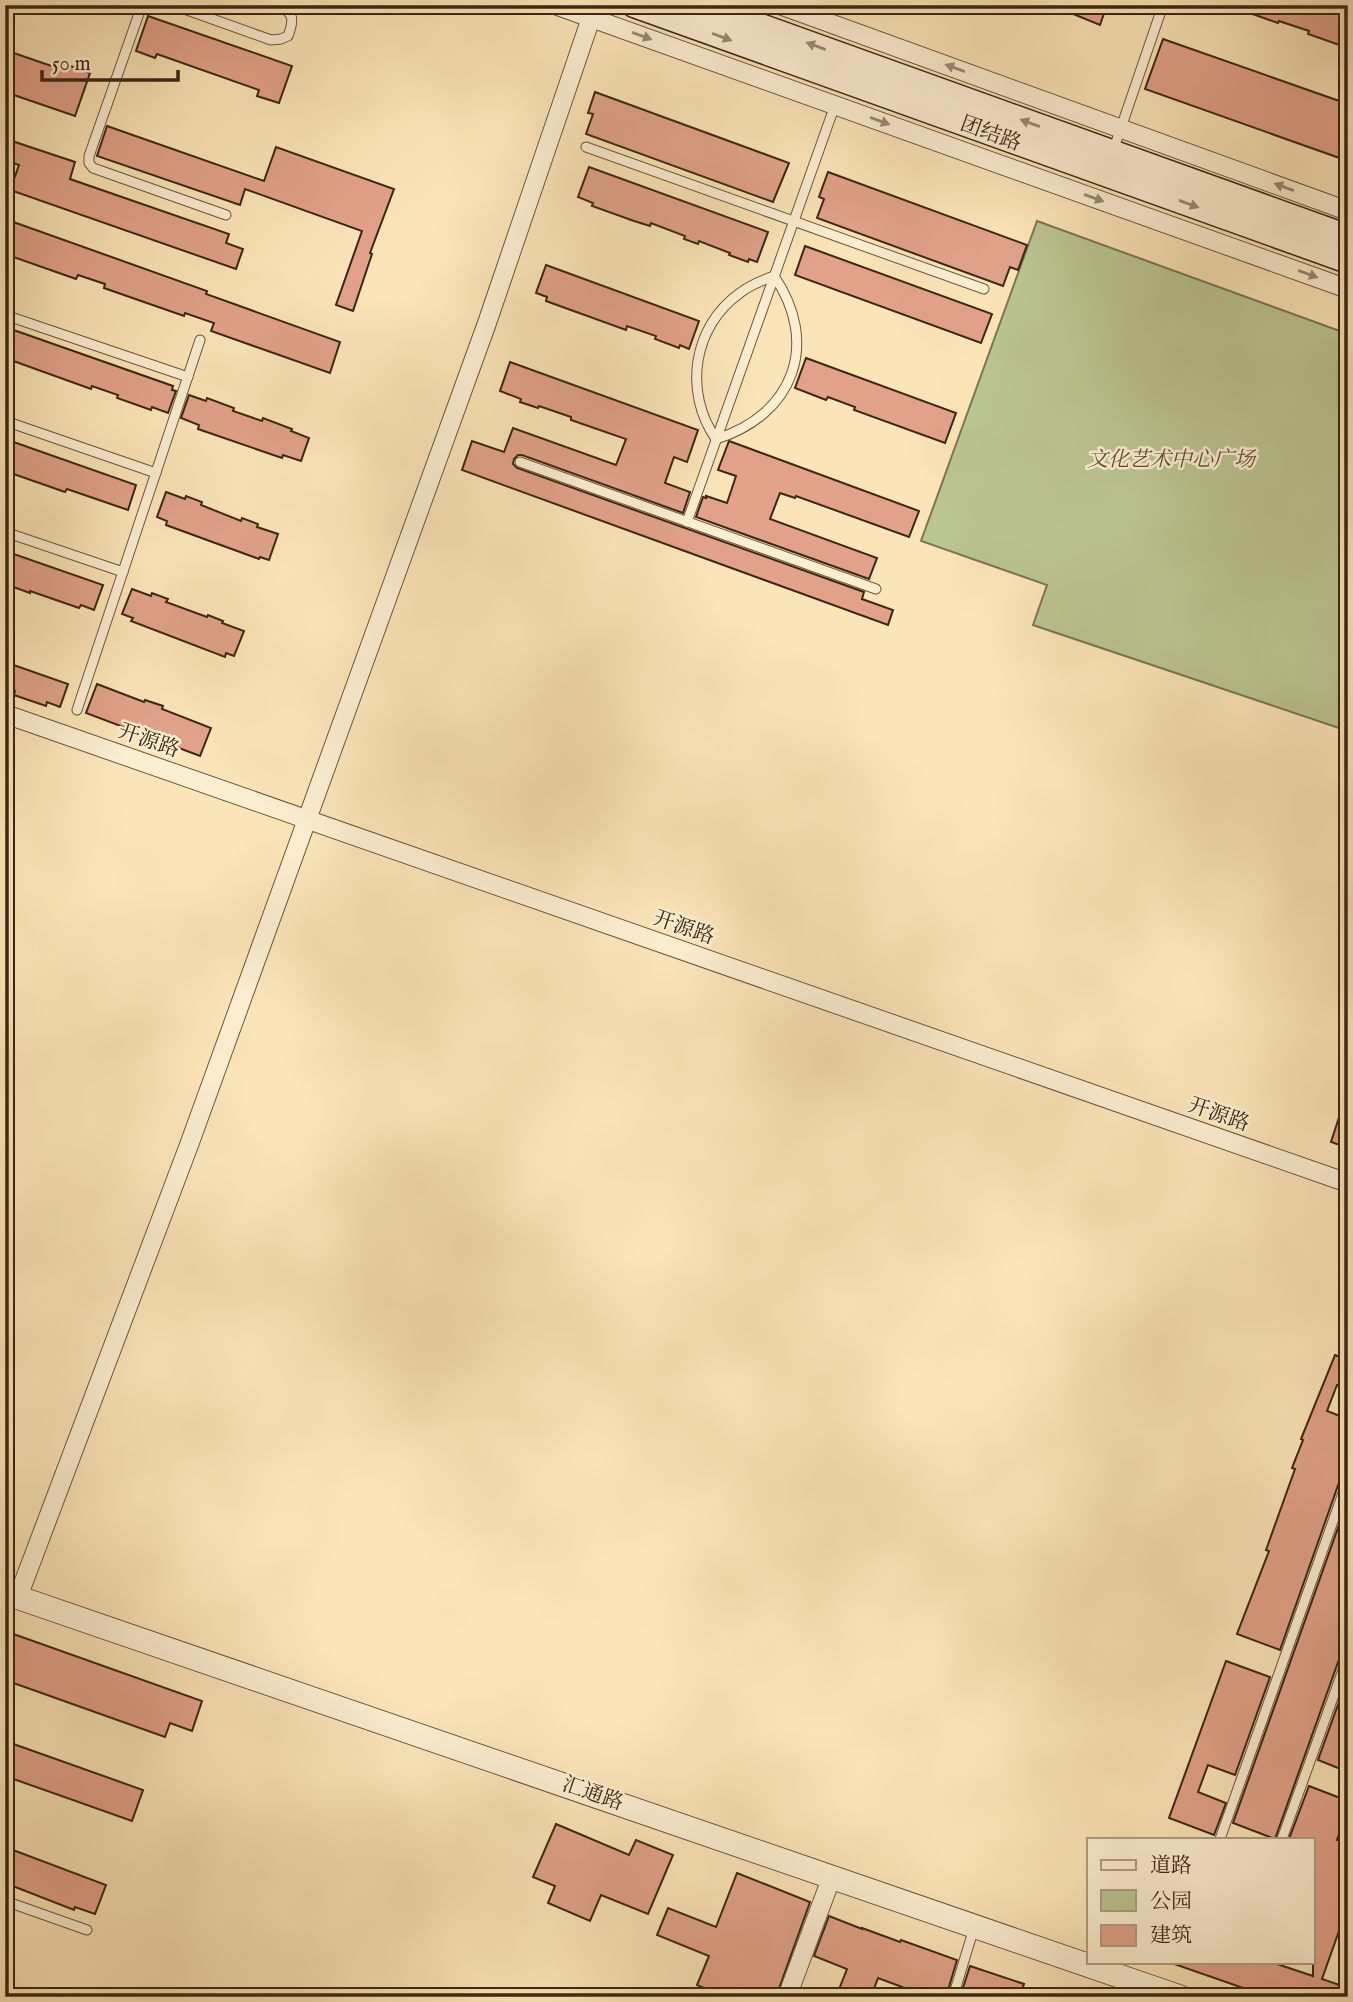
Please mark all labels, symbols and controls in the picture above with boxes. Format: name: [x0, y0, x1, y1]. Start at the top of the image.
one-way arrow: [632, 31, 653, 42]
one-way arrow: [711, 31, 732, 42]
scale bar: [42, 38, 178, 82]
one-way arrow: [805, 40, 826, 51]
text: 50 m: [52, 51, 91, 78]
one-way arrow: [944, 62, 965, 73]
street label: 团结路: [956, 111, 1025, 158]
one-way arrow: [869, 116, 890, 127]
one-way arrow: [1019, 117, 1040, 128]
one-way arrow: [1273, 181, 1294, 192]
one-way arrow: [1083, 193, 1104, 204]
one-way arrow: [1179, 199, 1200, 210]
one-way arrow: [1298, 269, 1319, 280]
park label: 文化艺术中心广场: [1087, 447, 1257, 474]
street label: 开源路: [114, 718, 183, 764]
street label: 开源路: [649, 905, 718, 951]
street label: 开源路: [1184, 1092, 1253, 1138]
street label: 汇通路: [558, 1771, 627, 1817]
legend: [1087, 1838, 1314, 1964]
text: 道路: [1150, 1853, 1192, 1880]
text: 公园: [1150, 1889, 1192, 1916]
text: 建筑: [1150, 1923, 1192, 1950]

